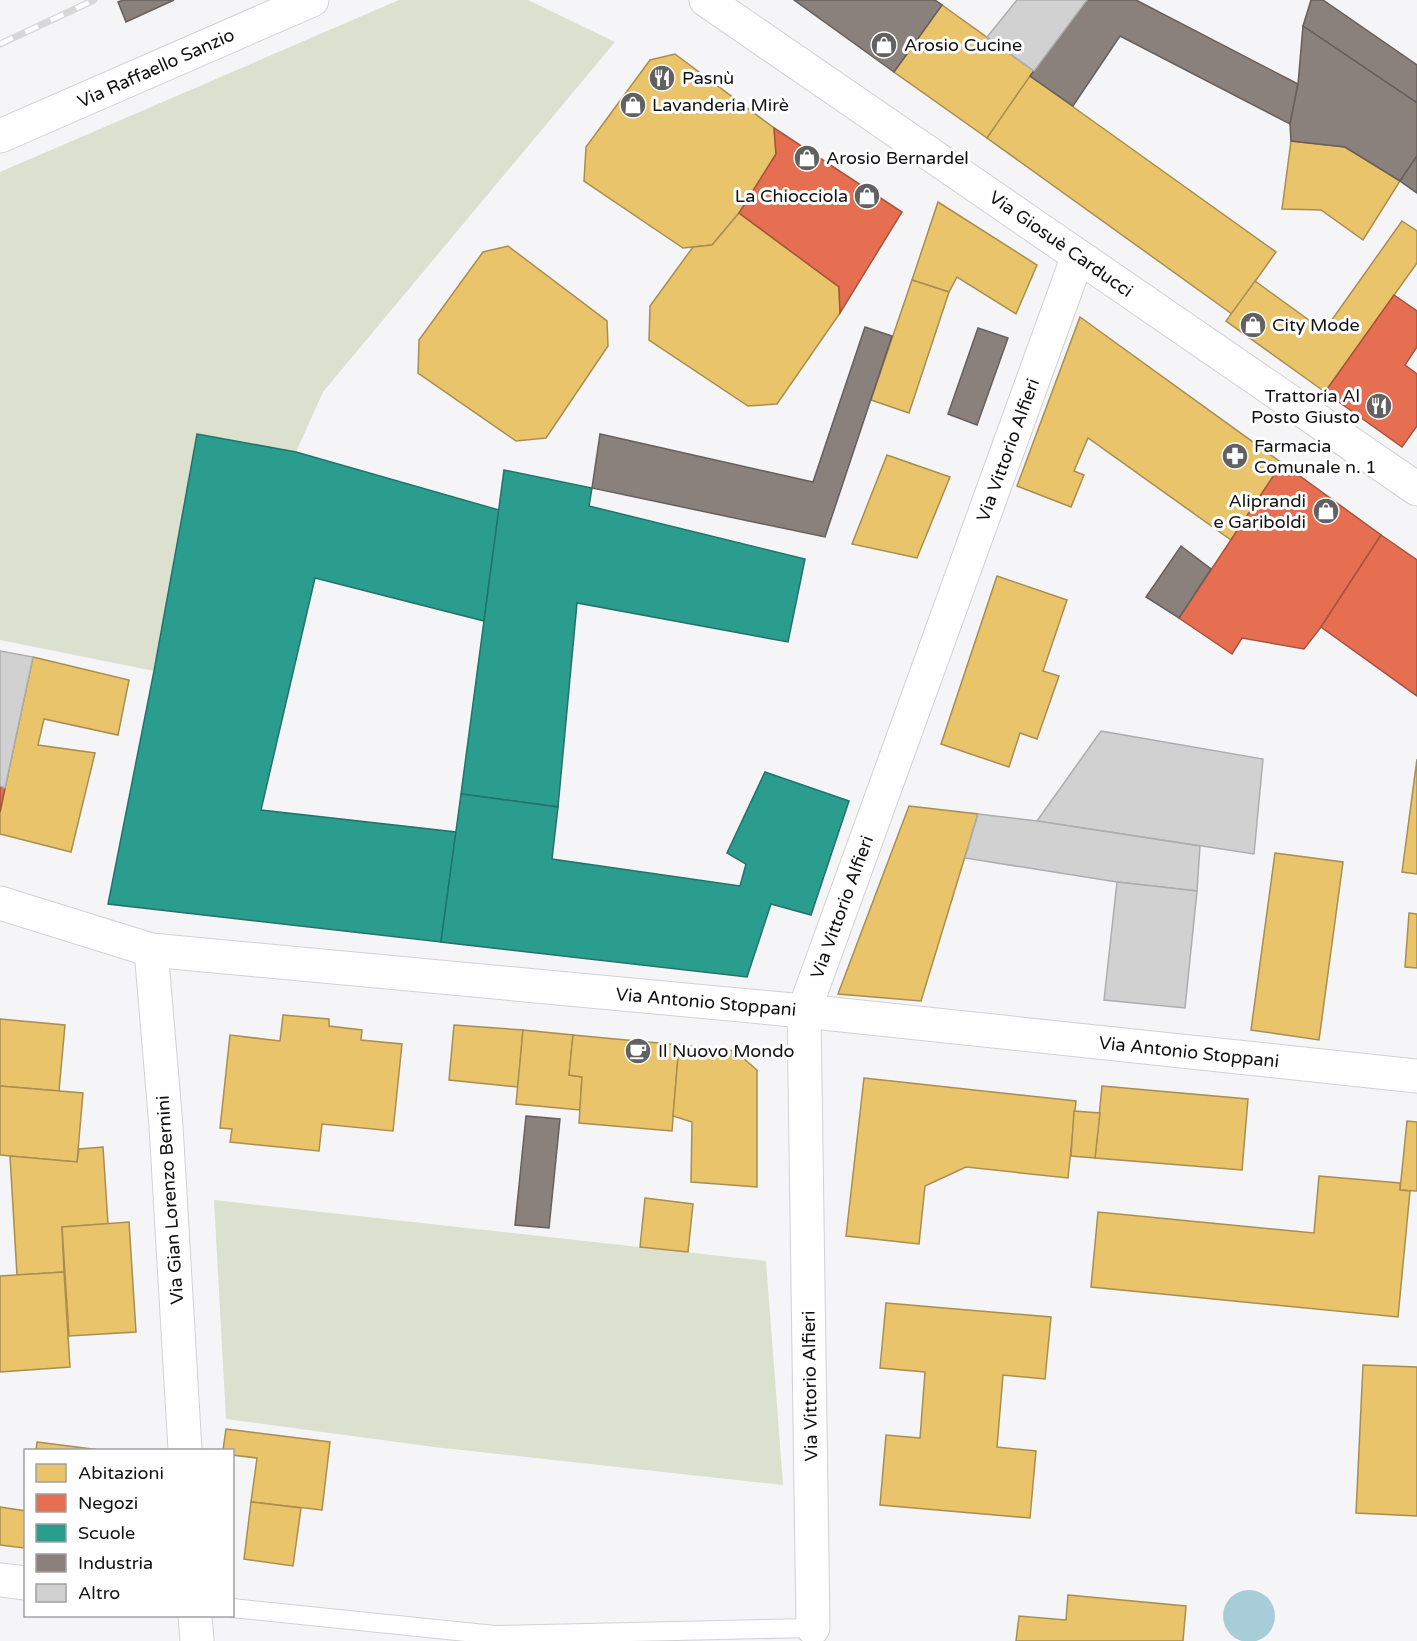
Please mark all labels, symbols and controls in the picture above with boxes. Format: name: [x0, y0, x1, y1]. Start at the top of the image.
street label: Via Raffaello Sanzio: [74, 23, 238, 112]
shop icon: Arosio Cucine: [869, 30, 899, 60]
place label: Arosio Cucine: [904, 34, 1022, 56]
restaurant icon: Pasnù: [647, 63, 677, 93]
place label: Pasnù: [682, 67, 734, 89]
shop icon: Lavanderia Mirè: [618, 90, 648, 120]
place label: Lavanderia Mirè: [652, 94, 789, 116]
shop icon: Arosio Bernardel: [792, 143, 822, 173]
place label: Arosio Bernardel: [826, 147, 969, 169]
shop icon: La Chiocciola: [852, 181, 882, 211]
place label: La Chiocciola: [735, 185, 848, 207]
street label: Via Giosuè Carducci: [985, 186, 1137, 302]
shop icon: City Mode: [1238, 310, 1268, 340]
place label: City Mode: [1272, 314, 1360, 336]
street label: Via Vittorio Alfieri: [972, 375, 1044, 525]
place label: Trattoria Al Posto Giusto: [1251, 385, 1360, 428]
restaurant icon: Trattoria Al Posto Giusto: [1364, 391, 1394, 421]
place label: Farmacia Comunale n. 1: [1254, 435, 1377, 478]
pharmacy icon: Farmacia Comunale n. 1: [1220, 441, 1250, 471]
place label: Aliprandi e Gariboldi: [1213, 490, 1306, 533]
shop icon: Aliprandi e Gariboldi: [1311, 496, 1341, 526]
street label: Via Vittorio Alfieri: [806, 832, 878, 982]
street label: Via Antonio Stoppani: [615, 983, 797, 1021]
street label: Via Antonio Stoppani: [1098, 1032, 1280, 1072]
cafe icon: Il Nuovo Mondo: [623, 1036, 653, 1066]
place label: Il Nuovo Mondo: [658, 1040, 795, 1062]
street label: Via Gian Lorenzo Bernini: [152, 1095, 188, 1305]
street label: Via Vittorio Alfieri: [798, 1310, 822, 1462]
legend: [24, 1449, 234, 1617]
text: Abitazioni: [78, 1462, 164, 1484]
text: Negozi: [78, 1492, 138, 1514]
text: Scuole: [78, 1522, 135, 1544]
text: Industria: [78, 1552, 153, 1574]
text: Altro: [78, 1582, 120, 1604]

